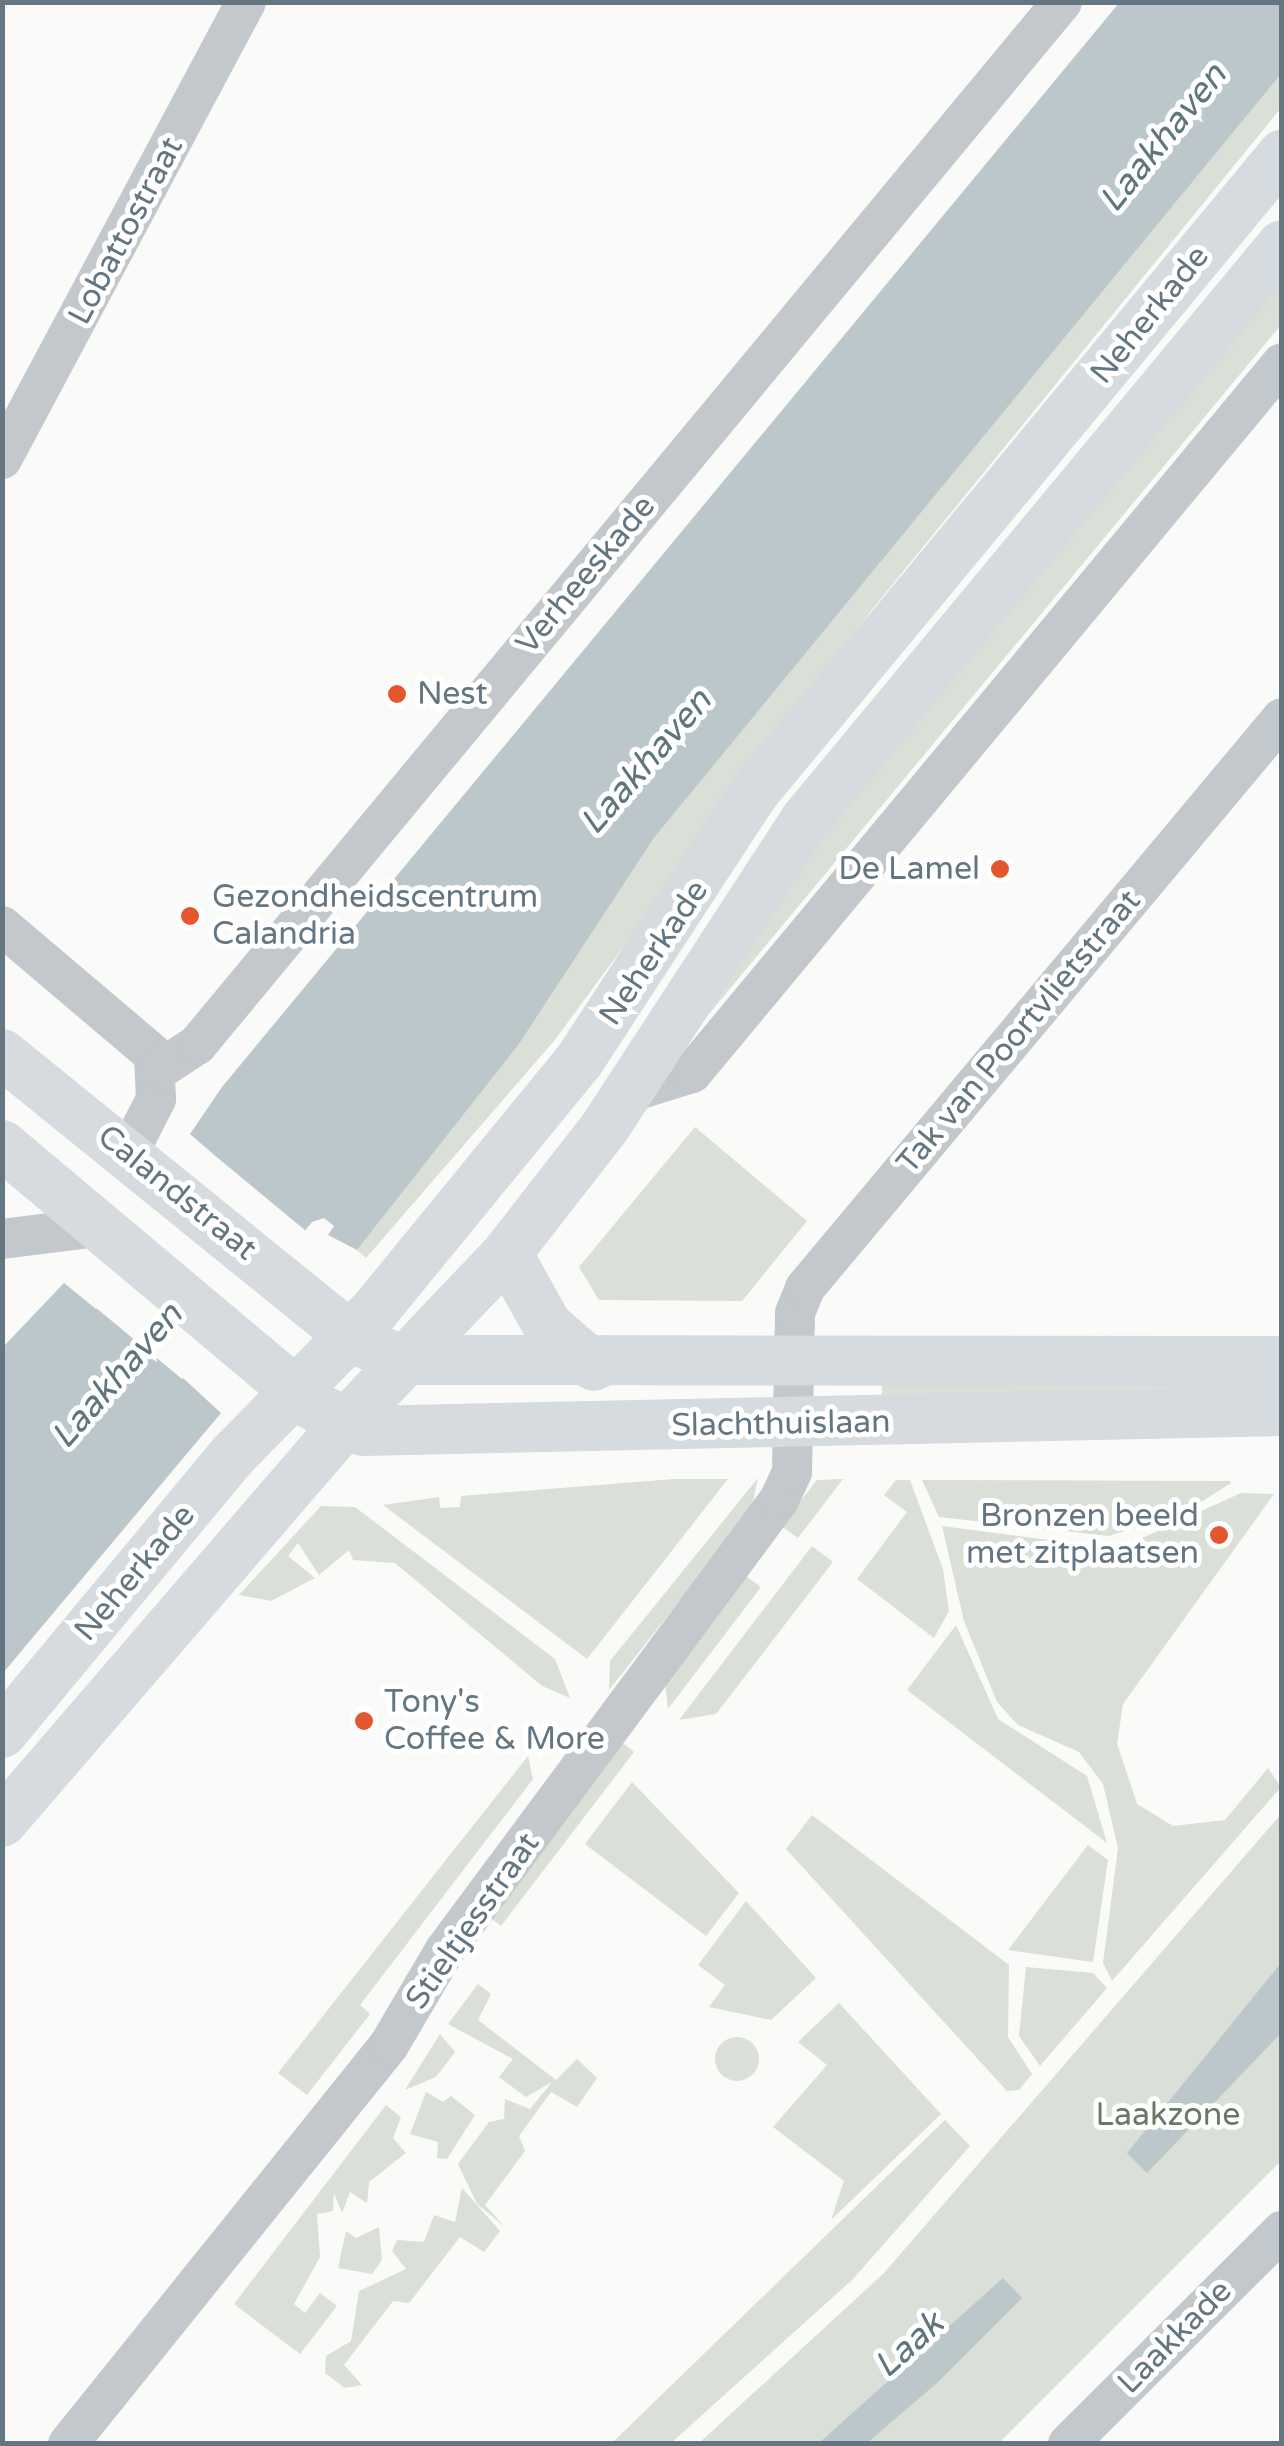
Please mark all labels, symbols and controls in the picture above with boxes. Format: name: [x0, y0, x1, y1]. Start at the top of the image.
water label: Laakhaven: [1090, 55, 1236, 221]
street label: Lobattostraat: [60, 131, 192, 331]
street label: Neherkade: [1083, 238, 1217, 392]
street label: Verheeskade: [509, 488, 663, 662]
place label: Nest: [417, 675, 488, 713]
water label: Laakhaven: [572, 681, 720, 843]
marker: Nest: [386, 683, 408, 705]
place label: De Lamel: [838, 850, 980, 888]
marker: De Lamel: [989, 858, 1011, 880]
street label: Neherkade: [591, 873, 717, 1033]
place label: Gezondheidscentrum Calandria: [212, 879, 538, 954]
street label: Tak van Poortvlietstraat: [889, 882, 1149, 1182]
marker: Gezondheidscentrum Calandria: [177, 903, 203, 929]
street label: Calandstraat: [90, 1117, 264, 1269]
water label: Laakhaven: [43, 1295, 191, 1457]
street label: Slachthuislaan: [671, 1403, 891, 1445]
street label: Neherkade: [67, 1497, 203, 1649]
place label: Bronzen beeld met zitplaatsen: [966, 1498, 1199, 1573]
marker: Bronzen beeld met zitplaatsen: [1208, 1524, 1230, 1546]
place label: Tony's Coffee & More: [384, 1684, 605, 1759]
marker: Tony's Coffee & More: [353, 1710, 375, 1732]
street label: Stieltjesstraat: [398, 1825, 548, 2017]
park label: Laakzone: [1096, 2096, 1240, 2134]
street label: Laakkade: [1110, 2272, 1240, 2402]
water label: Laak: [866, 2303, 952, 2387]

